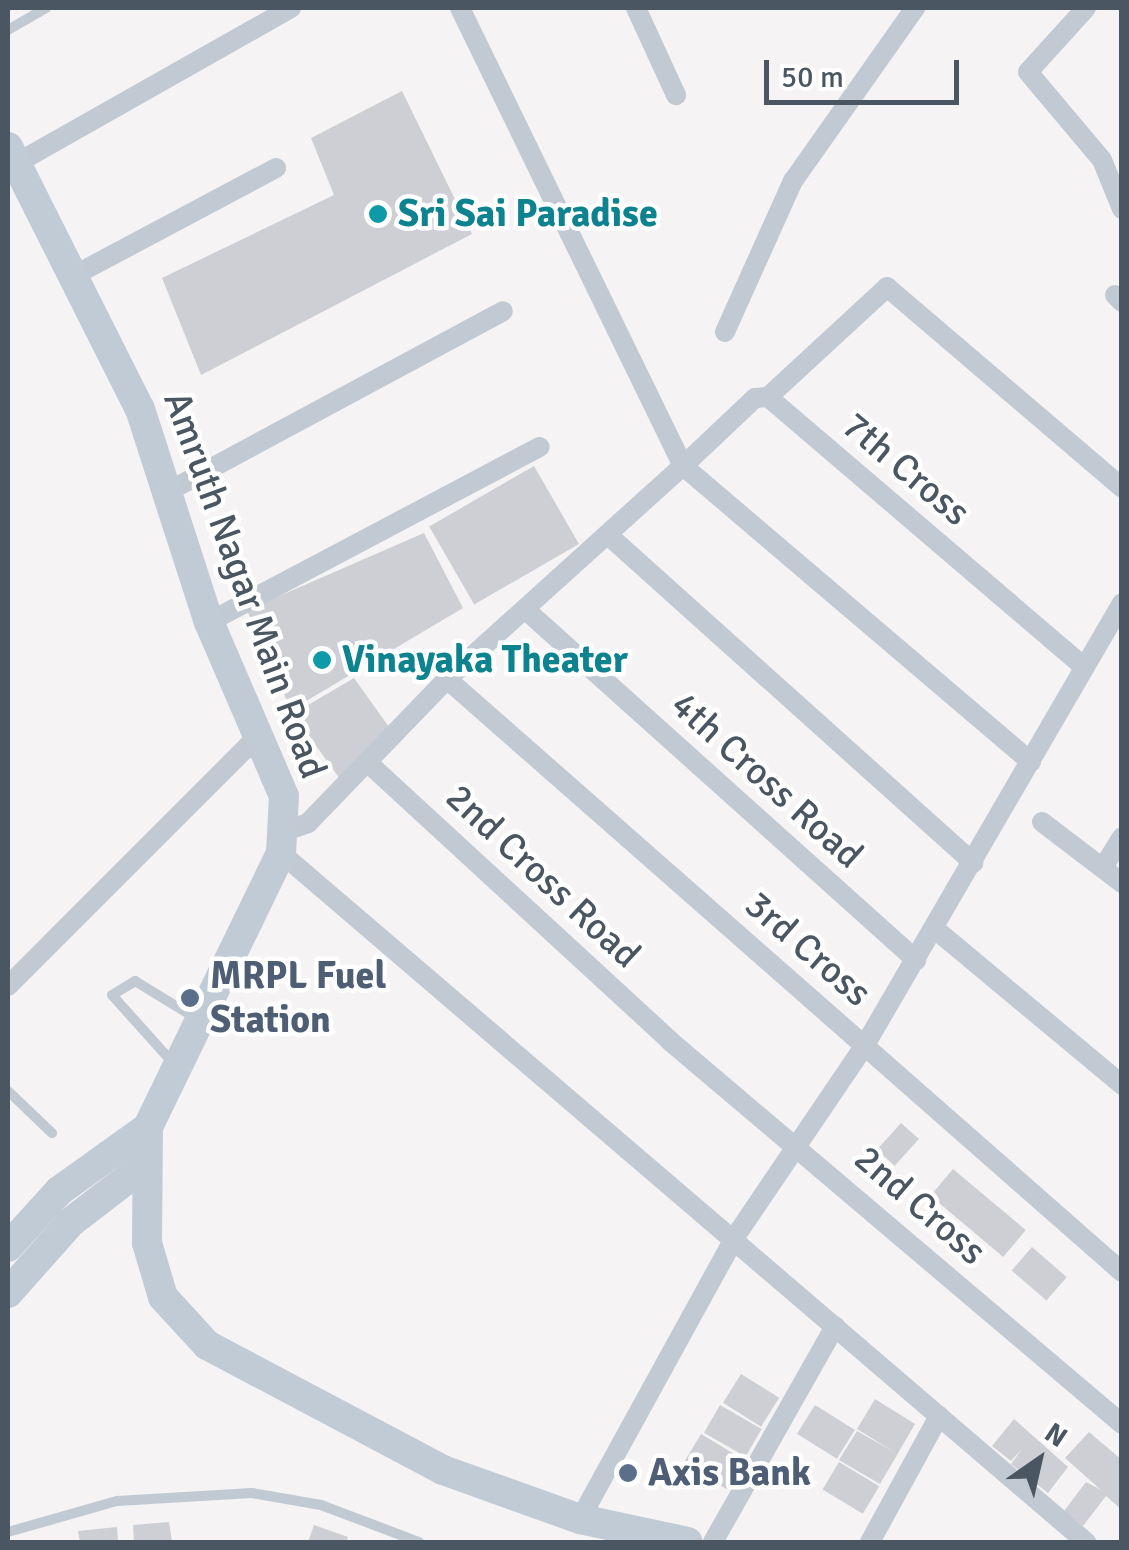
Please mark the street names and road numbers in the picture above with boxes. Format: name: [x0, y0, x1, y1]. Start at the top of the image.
street label: Amruth Nagar Main Road: [154, 386, 336, 784]
street label: 7th Cross: [833, 403, 979, 535]
street label: 4th Cross Road: [662, 682, 872, 878]
street label: 2nd Cross Road: [437, 775, 649, 977]
street label: 3rd Cross: [736, 882, 880, 1016]
street label: 2nd Cross: [845, 1136, 995, 1274]

